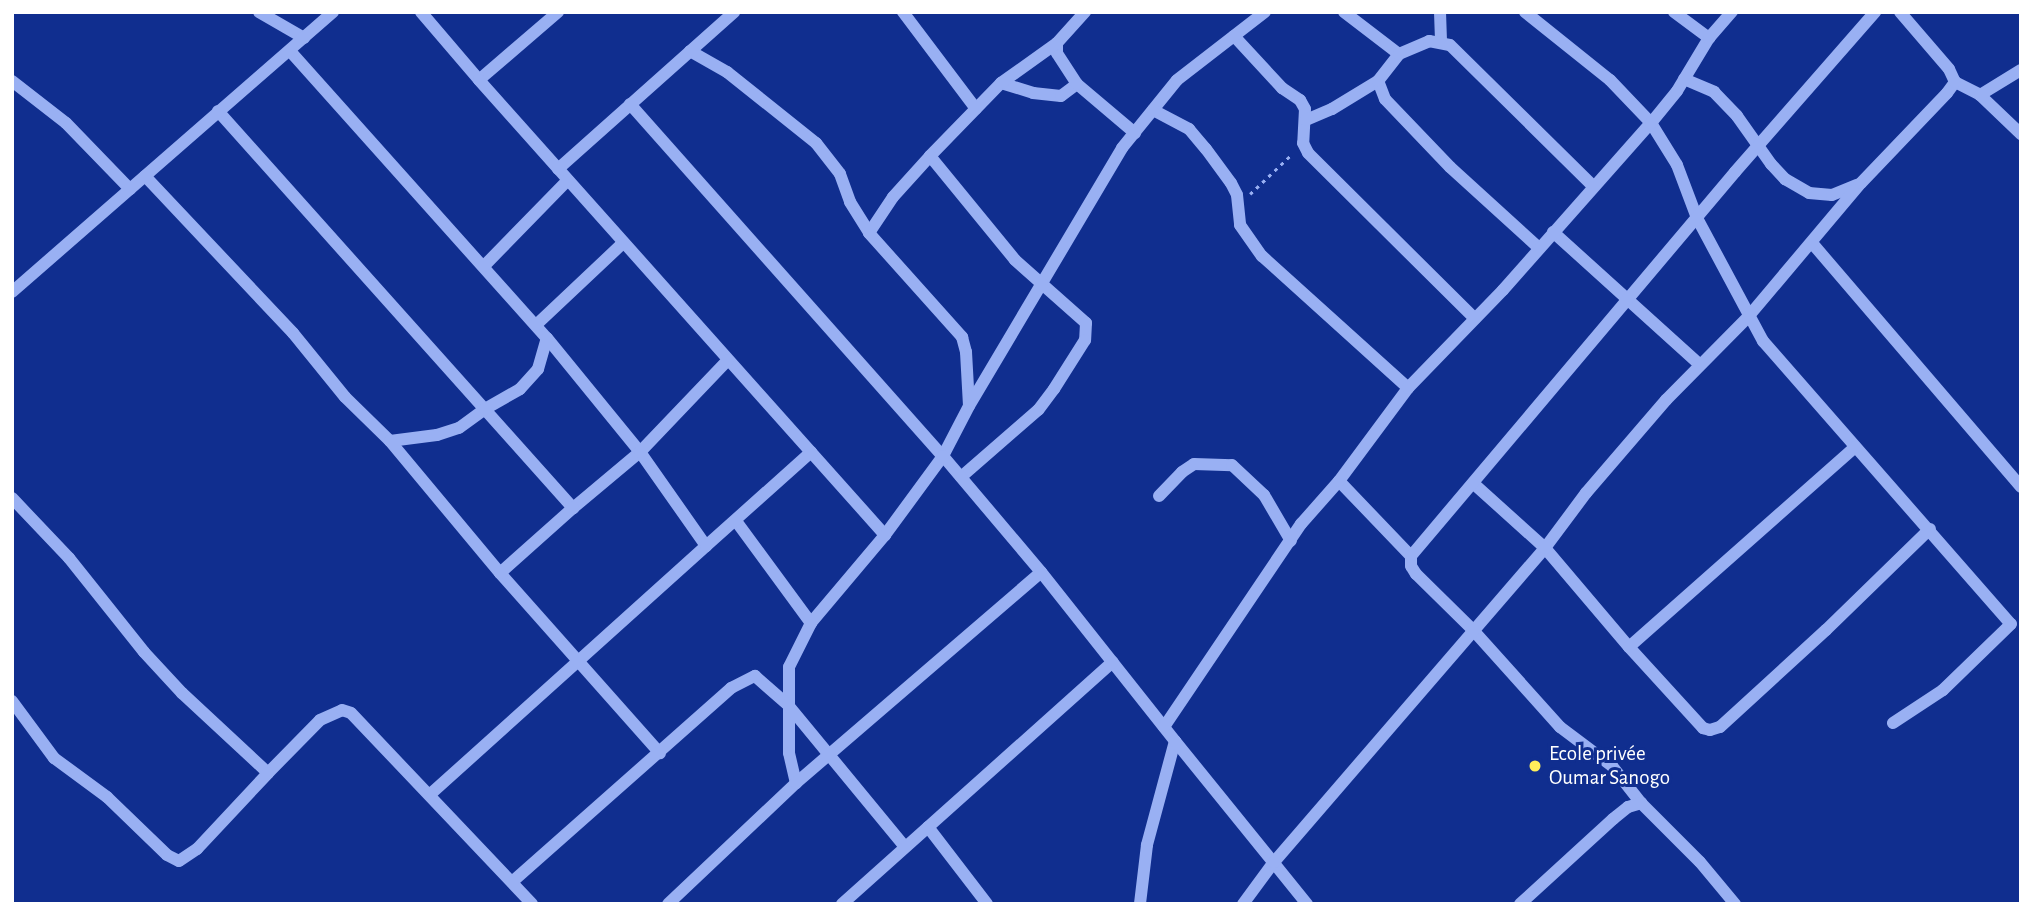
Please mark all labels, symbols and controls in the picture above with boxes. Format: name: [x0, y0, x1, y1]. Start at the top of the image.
place label: Ecole privée Oumar Sanogo: [1549, 741, 1670, 791]
marker: Ecole privée Oumar Sanogo: [1527, 758, 1543, 774]

